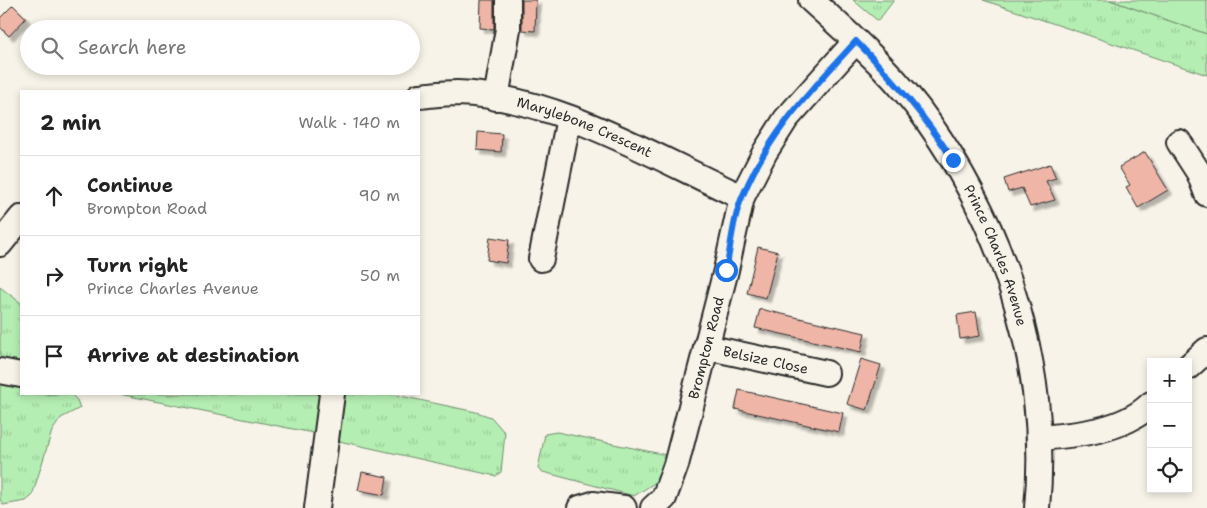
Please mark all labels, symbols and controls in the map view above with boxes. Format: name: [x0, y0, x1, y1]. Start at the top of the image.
search box: [20, 20, 420, 75]
icon: search: [38, 34, 66, 62]
text: Search here: [78, 35, 187, 60]
street label: Marylebone Crescent: [515, 93, 655, 161]
text: 2 min: [40, 109, 101, 137]
text: Walk · 140 m: [298, 112, 400, 133]
route end: [942, 149, 965, 172]
text: Continue: [87, 173, 173, 198]
icon: ahead: [40, 182, 68, 210]
street label: Prince Charles Avenue: [960, 182, 1031, 328]
text: 90 m: [359, 185, 400, 206]
text: Brompton Road: [87, 198, 207, 219]
text: Turn right: [87, 253, 188, 278]
route start: [715, 259, 738, 282]
icon: right: [40, 262, 68, 290]
text: 50 m: [360, 265, 400, 286]
text: Prince Charles Avenue: [87, 278, 259, 299]
street label: Brompton Road: [684, 295, 728, 401]
icon: arrive: [40, 342, 68, 370]
street label: Belsize Close: [721, 342, 810, 378]
text: Arrive at destination: [87, 343, 299, 368]
map controls: [1147, 358, 1192, 493]
button: +: [1147, 358, 1192, 403]
button: −: [1147, 403, 1192, 448]
button: locate: [1147, 448, 1192, 493]

